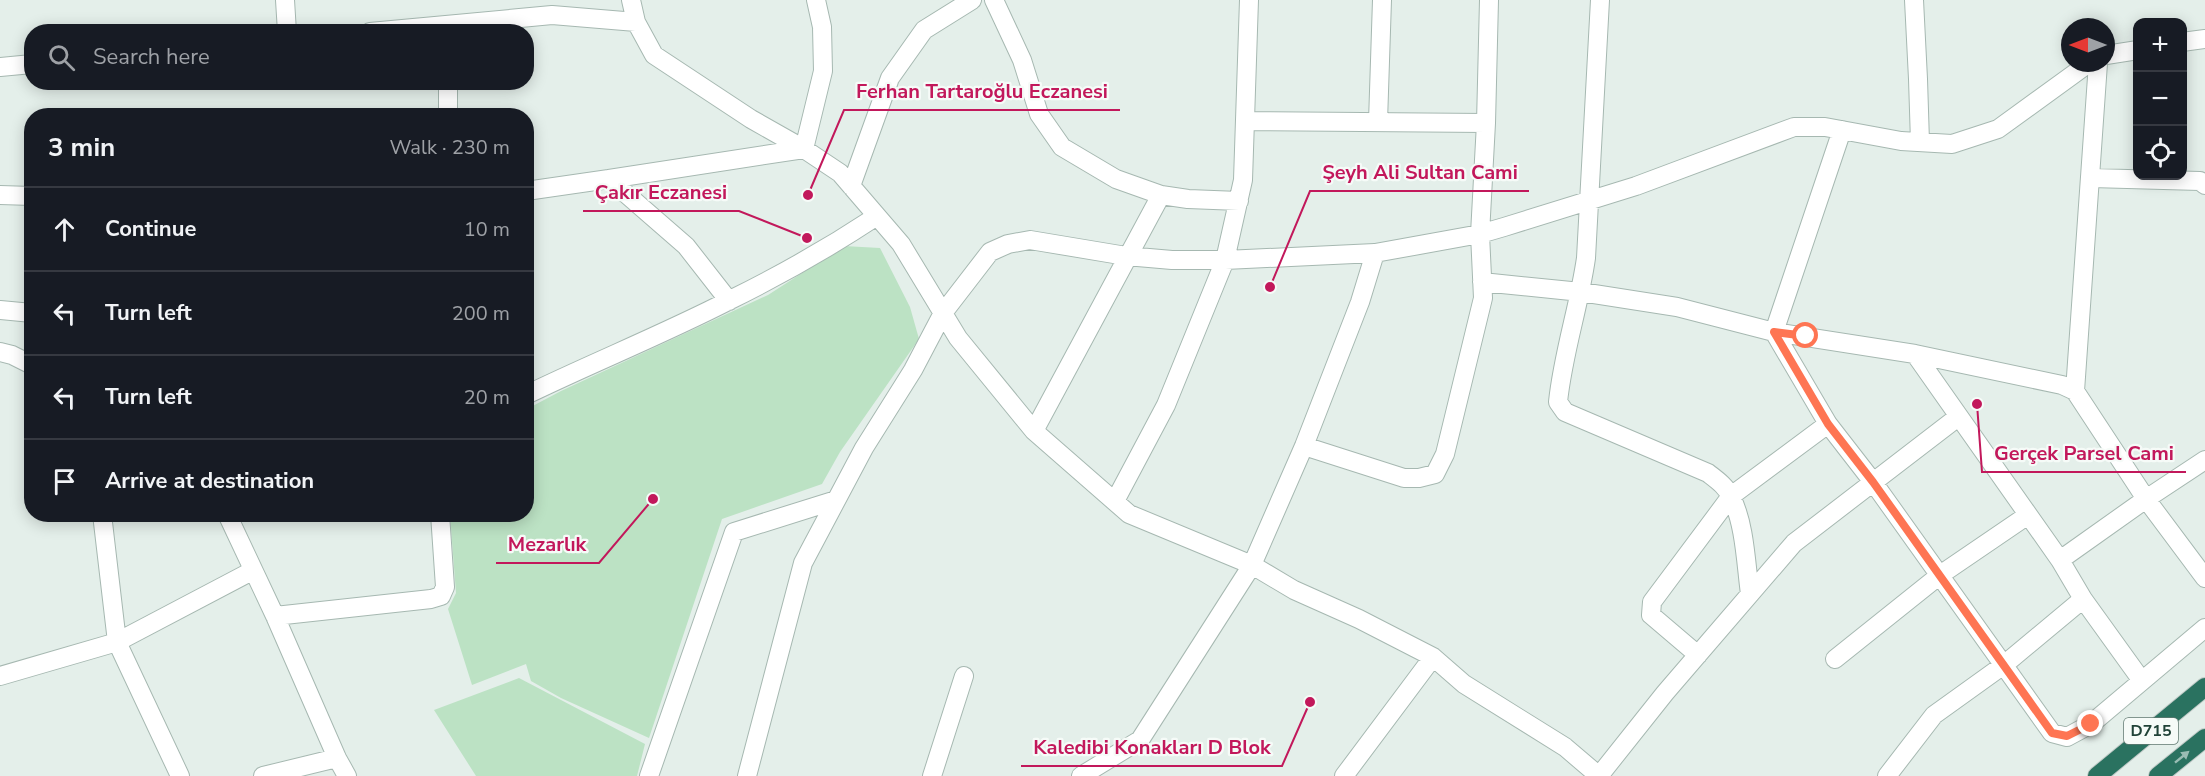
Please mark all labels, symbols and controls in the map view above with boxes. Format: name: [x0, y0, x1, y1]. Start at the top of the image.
north arrow: [2061, 18, 2115, 72]
map controls: [2133, 18, 2187, 180]
button: +: [2133, 18, 2187, 72]
search box: [24, 24, 534, 90]
icon: search: [45, 41, 78, 74]
text: Search here: [93, 42, 210, 72]
callout: Ferhan Tartaroğlu Eczanesi: [844, 72, 1120, 110]
button: −: [2133, 72, 2187, 126]
text: Ferhan Tartaroğlu Eczanesi: [856, 78, 1108, 105]
button: locate: [2133, 126, 2187, 180]
text: 3 min: [48, 130, 115, 165]
text: Walk · 230 m: [390, 134, 510, 161]
callout: Şeyh Ali Sultan Cami: [1310, 153, 1529, 191]
text: Şeyh Ali Sultan Cami: [1322, 159, 1518, 186]
callout: Çakır Eczanesi: [583, 173, 739, 211]
text: Çakır Eczanesi: [595, 179, 727, 206]
icon: ahead: [48, 213, 81, 246]
text: Continue: [105, 214, 196, 244]
text: 10 m: [464, 216, 510, 243]
icon: left: [48, 297, 81, 330]
text: Turn left: [105, 298, 192, 328]
text: 200 m: [452, 300, 510, 327]
route start: [1792, 322, 1818, 348]
icon: left: [48, 381, 81, 414]
text: Turn left: [105, 382, 192, 412]
text: 20 m: [464, 384, 510, 411]
callout: Gerçek Parsel Cami: [1982, 434, 2186, 472]
text: Gerçek Parsel Cami: [1994, 440, 2174, 467]
icon: arrive: [48, 465, 81, 498]
text: Arrive at destination: [105, 466, 314, 496]
callout: Mezarlık: [496, 525, 599, 563]
text: Mezarlık: [508, 531, 587, 558]
route end: [2077, 710, 2103, 736]
road number: D715: [2124, 718, 2178, 744]
callout: Kaledibi Konakları D Blok: [1021, 728, 1282, 766]
text: Kaledibi Konakları D Blok: [1033, 734, 1272, 761]
one-way arrow: [2174, 751, 2189, 764]

